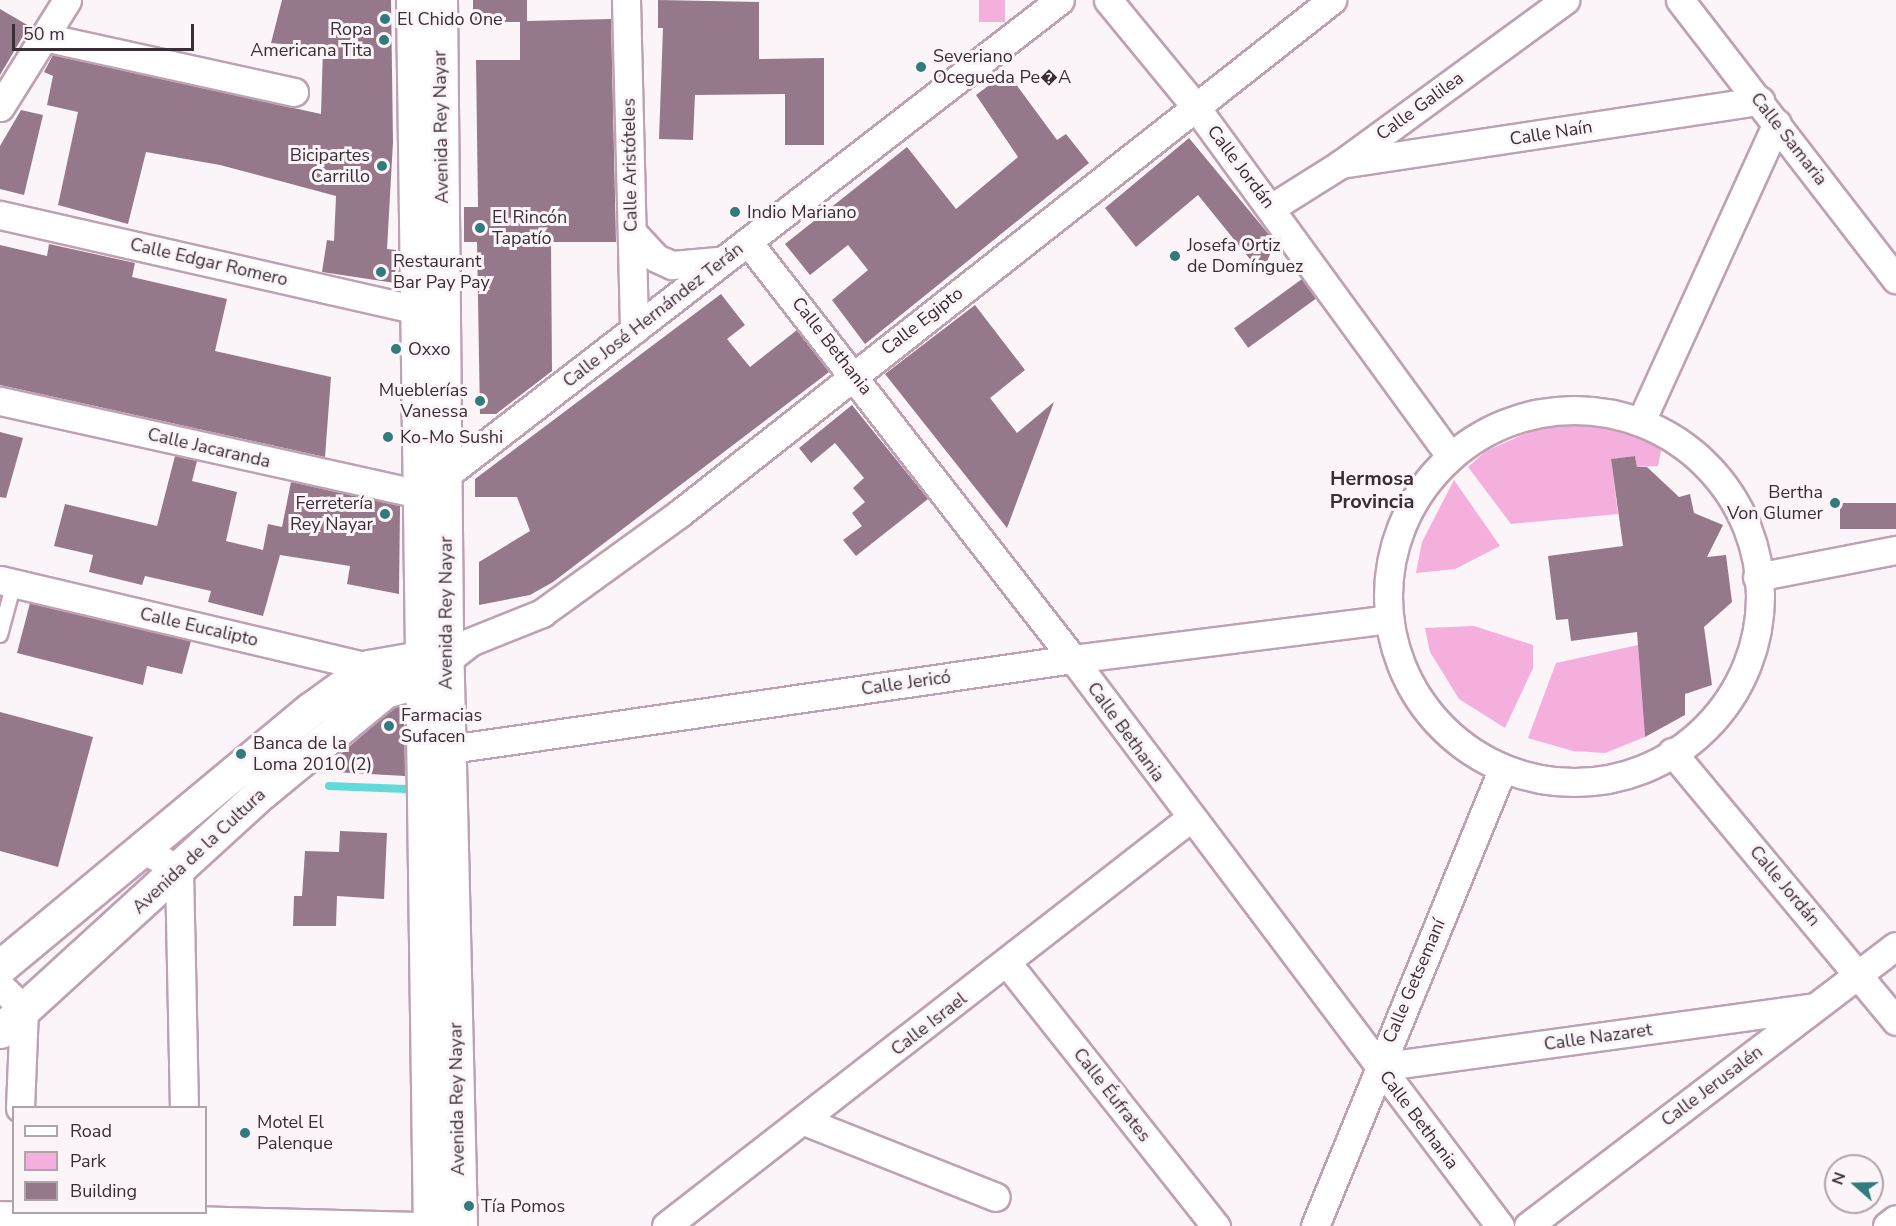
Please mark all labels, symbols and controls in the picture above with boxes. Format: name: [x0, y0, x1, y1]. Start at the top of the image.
place label: El Chido One: [397, 8, 503, 30]
scale bar: [15, 12, 196, 50]
marker: El Chido One: [378, 12, 392, 26]
place label: Ropa Americana Tita: [250, 19, 372, 62]
text: 50 m: [23, 22, 65, 46]
marker: Ropa Americana Tita: [377, 33, 391, 47]
place label: Severiano Ocegueda Pe�A: [933, 46, 1071, 88]
street label: Avenida Rey Nayar: [429, 50, 453, 204]
marker: Severiano Ocegueda Pe�A: [914, 60, 928, 74]
street label: Calle Galilea: [1372, 67, 1468, 145]
street label: Calle Samaria: [1746, 88, 1832, 190]
street label: Calle Aristóteles: [618, 98, 642, 232]
street label: Calle Naín: [1508, 116, 1594, 150]
street label: Calle Jordán: [1203, 121, 1279, 213]
place label: Bicipartes Carrillo: [290, 145, 370, 188]
marker: Bicipartes Carrillo: [375, 159, 389, 173]
place label: Indio Mariano: [747, 201, 856, 223]
marker: Indio Mariano: [728, 205, 742, 219]
place label: El Rincón Tapatío: [492, 207, 567, 250]
marker: El Rincón Tapatío: [473, 221, 487, 235]
street label: Calle Edgar Romero: [128, 233, 290, 291]
place label: Josefa Ortiz de Domínguez: [1187, 235, 1303, 278]
street label: Calle José Hernández Terán: [559, 238, 747, 392]
marker: Josefa Ortiz de Domínguez: [1168, 249, 1182, 263]
place label: Restaurant Bar Pay Pay: [393, 251, 490, 294]
marker: Restaurant Bar Pay Pay: [374, 265, 388, 279]
street label: Calle Egipto: [877, 282, 967, 360]
street label: Calle Bethania: [787, 293, 877, 399]
place label: Oxxo: [408, 338, 451, 360]
marker: Oxxo: [389, 342, 403, 356]
place label: Mueblerías Vanessa: [379, 380, 468, 422]
marker: Mueblerías Vanessa: [473, 394, 487, 408]
street label: Calle Jacaranda: [145, 423, 273, 473]
place label: Ko-Mo Sushi: [400, 426, 503, 448]
marker: Ko-Mo Sushi: [381, 430, 395, 444]
district label: Hermosa Provincia: [1330, 466, 1414, 513]
place label: Bertha Von Glumer: [1727, 482, 1823, 524]
place label: Ferretería Rey Nayar: [290, 493, 373, 536]
marker: Bertha Von Glumer: [1828, 496, 1842, 510]
marker: Ferretería Rey Nayar: [378, 507, 392, 521]
street label: Avenida Rey Nayar: [435, 536, 457, 690]
street label: Calle Eucalipto: [138, 603, 260, 651]
street label: Calle Jericó: [860, 666, 952, 700]
street label: Calle Bethania: [1083, 678, 1169, 786]
place label: Farmacias Sufacen: [401, 705, 482, 748]
marker: Farmacias Sufacen: [382, 719, 396, 733]
place label: Banca de la Loma 2010 (2): [253, 733, 372, 776]
marker: Banca de la Loma 2010 (2): [234, 747, 248, 761]
street label: Avenida de la Cultura: [128, 784, 270, 918]
street label: Calle Jordán: [1745, 841, 1825, 931]
street label: Calle Getsemaní: [1378, 916, 1450, 1046]
street label: Calle Israel: [887, 988, 971, 1060]
street label: Calle Nazaret: [1543, 1019, 1653, 1055]
street label: Avenida Rey Nayar: [445, 1022, 469, 1176]
street label: Calle Jerusalén: [1657, 1041, 1767, 1131]
street label: Calle Éufrates: [1069, 1044, 1155, 1146]
street label: Calle Bethania: [1375, 1066, 1463, 1174]
legend: [12, 1106, 207, 1214]
place label: Motel El Palenque: [257, 1112, 333, 1154]
text: Road: [70, 1119, 112, 1143]
marker: Motel El Palenque: [238, 1126, 252, 1140]
text: Park: [70, 1149, 106, 1173]
north arrow: [1824, 1154, 1884, 1214]
text: N: [1827, 1169, 1851, 1188]
text: Building: [70, 1179, 137, 1203]
place label: Tía Pomos: [481, 1195, 565, 1217]
marker: Tía Pomos: [462, 1199, 476, 1213]

